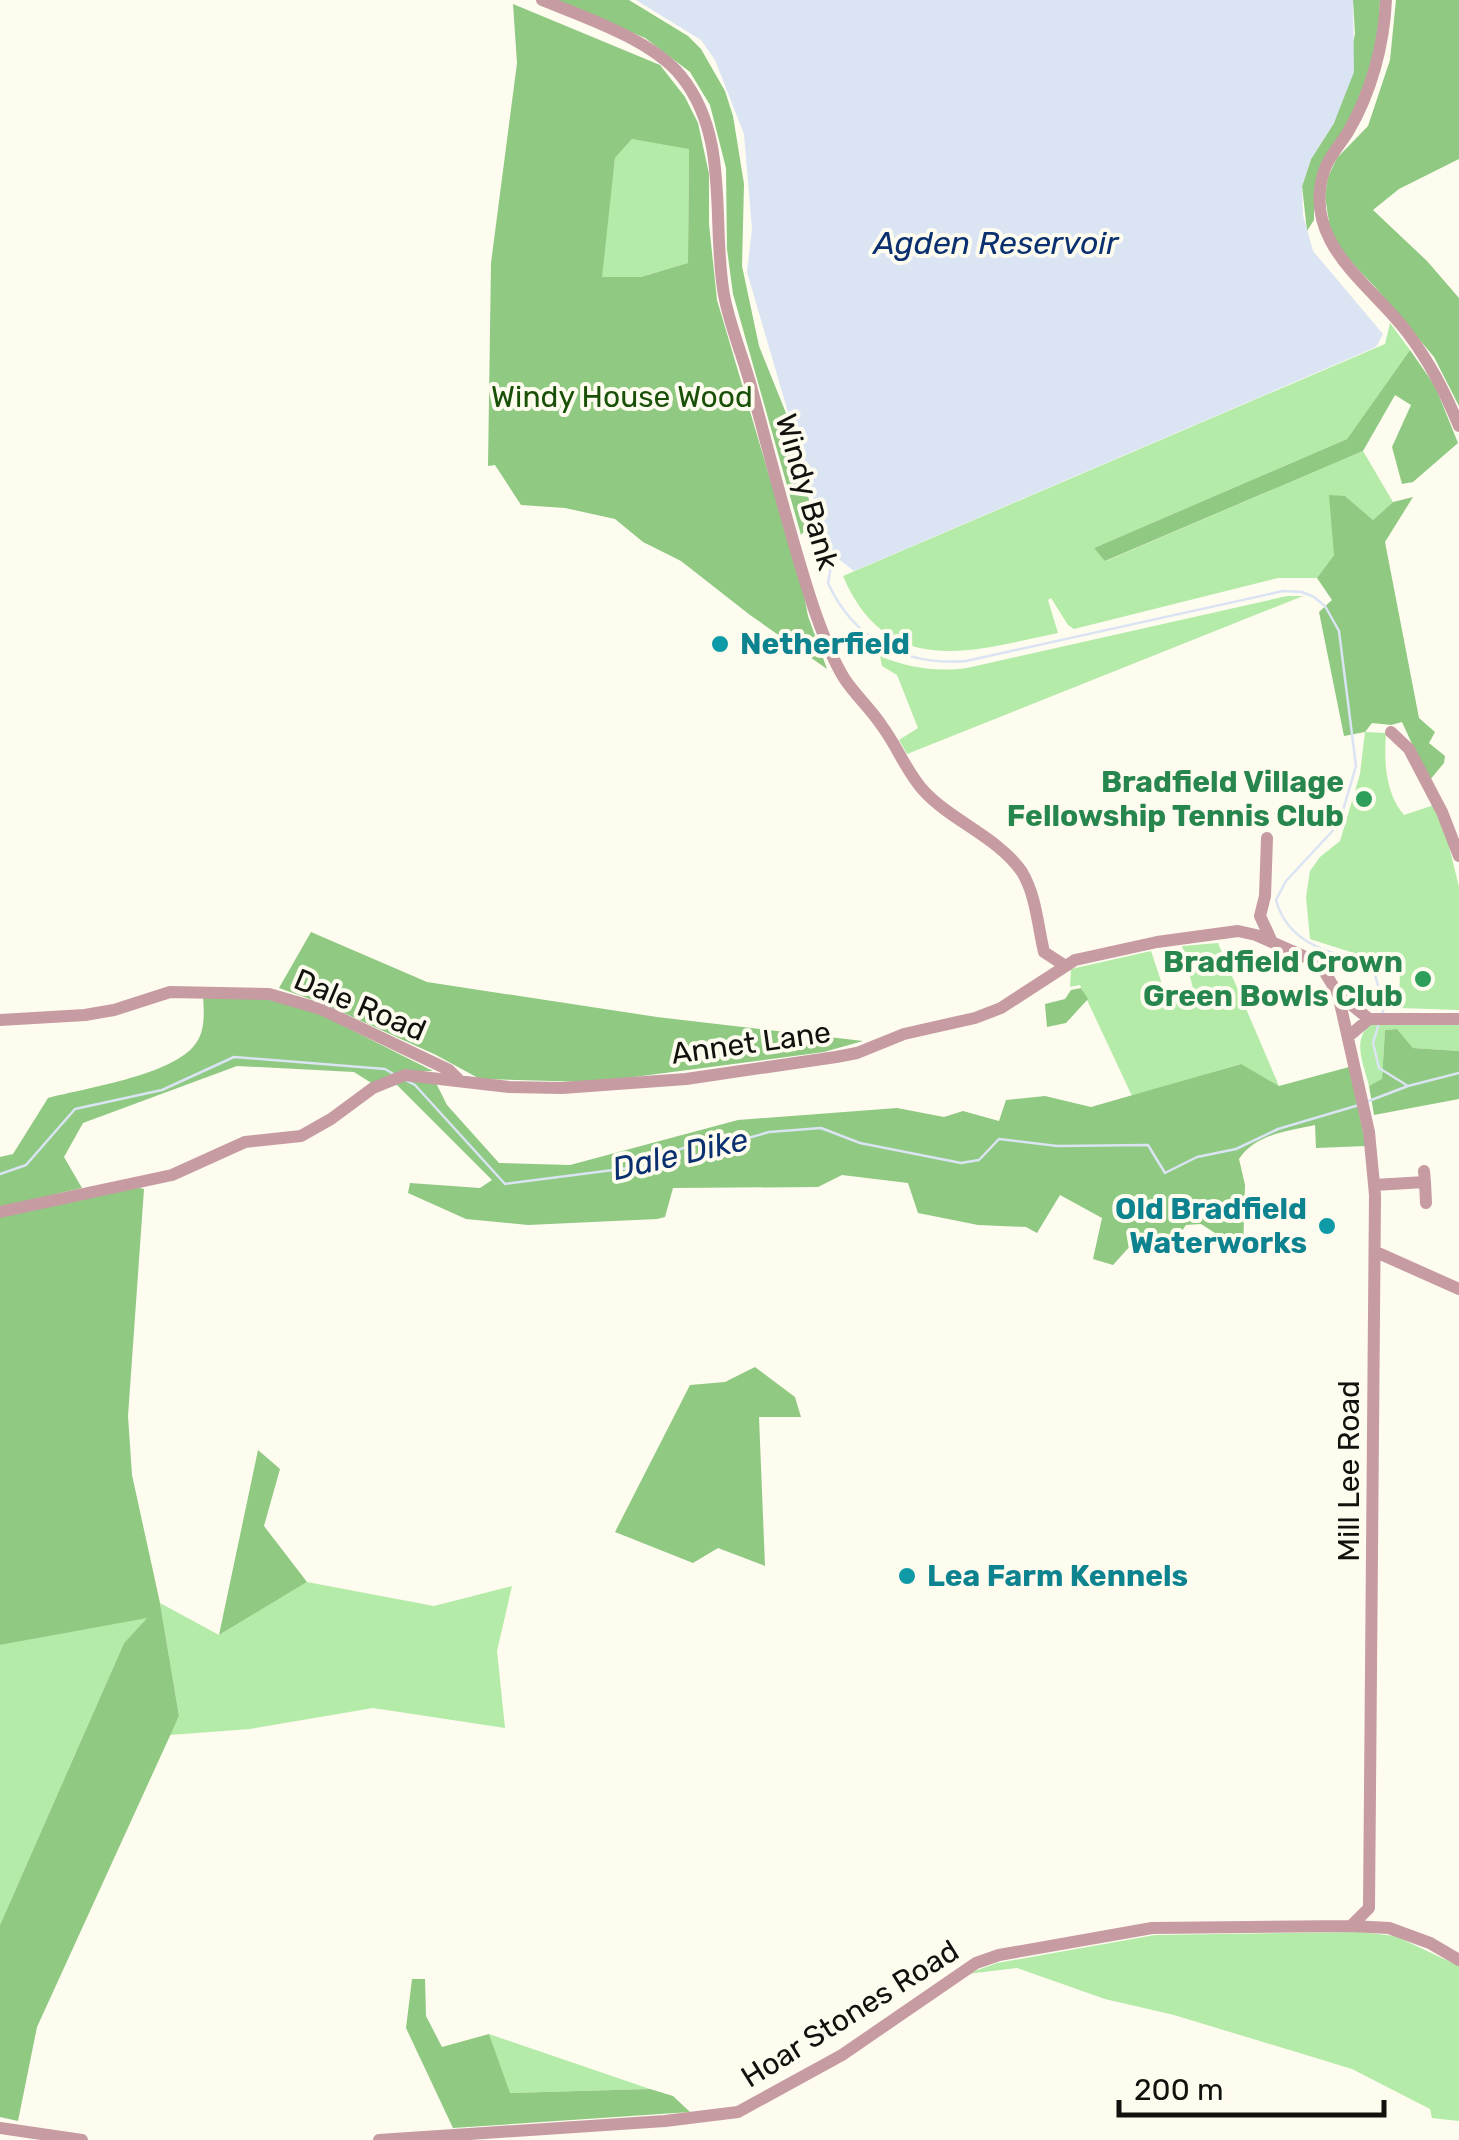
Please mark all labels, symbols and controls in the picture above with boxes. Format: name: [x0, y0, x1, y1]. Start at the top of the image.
water label: Agden Reservoir: [872, 224, 1120, 262]
park label: Windy House Wood: [491, 379, 753, 415]
street label: Windy Bank: [768, 410, 847, 575]
place label: Netherfield: [740, 626, 910, 662]
marker: Netherfield: [709, 633, 731, 655]
place label: Bradfield Village Fellowship Tennis Club: [1007, 764, 1344, 834]
marker: Bradfield Village Fellowship Tennis Club: [1353, 788, 1375, 810]
place label: Bradfield Crown Green Bowls Club: [1143, 944, 1403, 1014]
street label: Dale Road: [289, 961, 431, 1049]
marker: Bradfield Crown Green Bowls Club: [1412, 968, 1434, 990]
street label: Annet Lane: [669, 1014, 833, 1072]
water label: Dale Dike: [609, 1120, 752, 1188]
place label: Old Bradfield Waterworks: [1115, 1191, 1307, 1261]
marker: Old Bradfield Waterworks: [1316, 1215, 1338, 1237]
street label: Mill Lee Road: [1331, 1380, 1367, 1562]
place label: Lea Farm Kennels: [927, 1558, 1188, 1594]
marker: Lea Farm Kennels: [896, 1565, 918, 1587]
street label: Hoar Stones Road: [735, 1933, 965, 2095]
scale bar: [1119, 2055, 1384, 2117]
text: 200 m: [1134, 2072, 1224, 2108]

